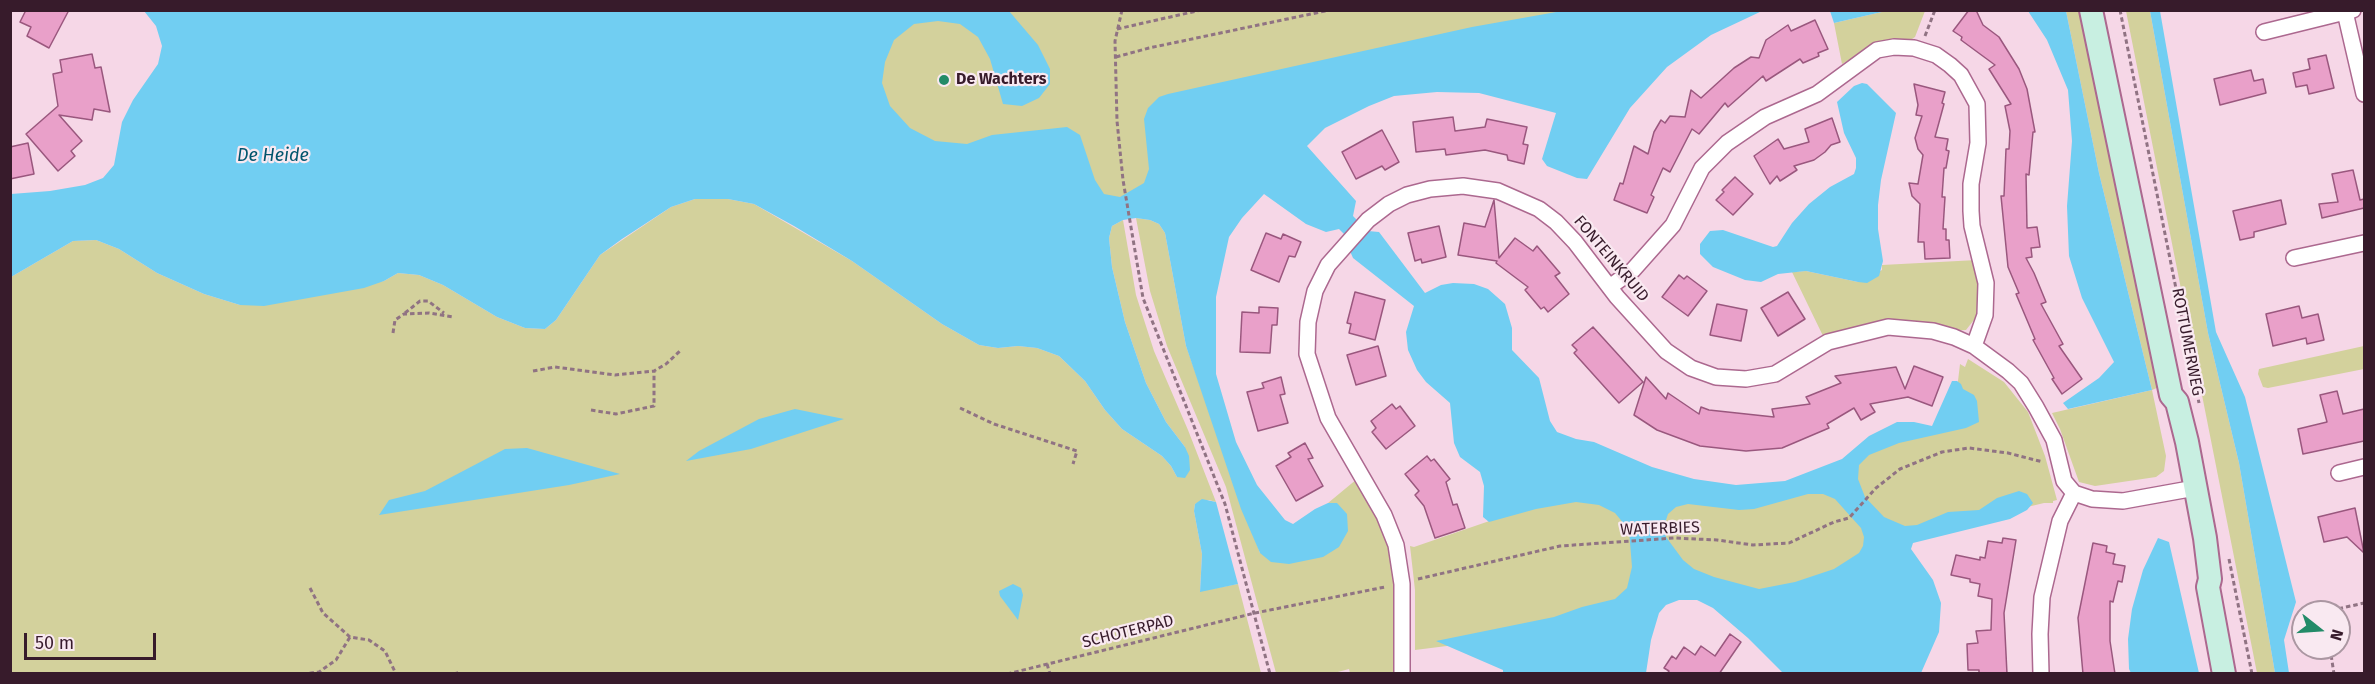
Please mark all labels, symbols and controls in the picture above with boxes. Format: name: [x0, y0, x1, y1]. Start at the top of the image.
place label: De Wachters: [956, 70, 1046, 90]
marker: De Wachters: [937, 73, 951, 87]
water label: De Heide: [237, 145, 309, 167]
street label: FONTEINKRUID: [1569, 212, 1653, 306]
street label: ROTTUMERWEG: [2167, 286, 2207, 398]
street label: WATERBIES: [1620, 518, 1700, 540]
north arrow: [2291, 600, 2351, 660]
street label: SCHOTERPAD: [1080, 611, 1176, 653]
scale bar: [27, 621, 159, 659]
text: N: [2326, 627, 2347, 643]
text: 50 m: [35, 632, 74, 654]

